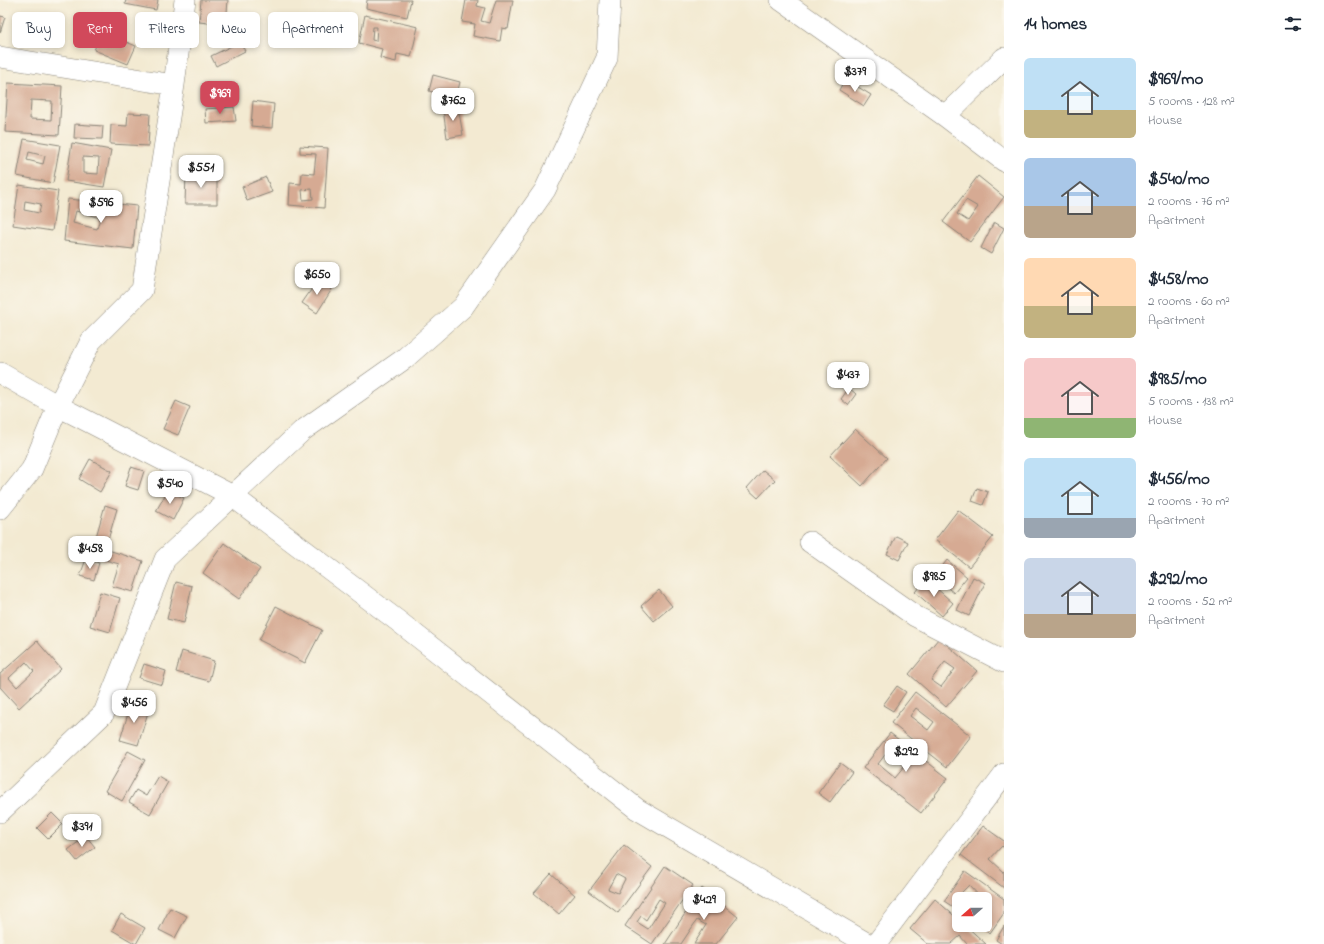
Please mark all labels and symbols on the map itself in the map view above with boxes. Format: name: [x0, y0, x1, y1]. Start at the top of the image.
pin: $379: [831, 59, 879, 93]
pin: $969: [196, 81, 244, 115]
pin: $762: [429, 88, 477, 122]
pin: $551: [177, 155, 225, 189]
pin: $596: [77, 190, 125, 224]
pin: $650: [293, 262, 341, 296]
pin: $437: [824, 362, 872, 396]
pin: $540: [146, 471, 194, 505]
pin: $458: [66, 536, 114, 570]
pin: $985: [910, 564, 958, 598]
pin: $456: [110, 690, 158, 724]
pin: $292: [882, 739, 930, 773]
pin: $391: [58, 814, 106, 848]
pin: $429: [680, 887, 728, 921]
north arrow: [952, 892, 992, 932]

